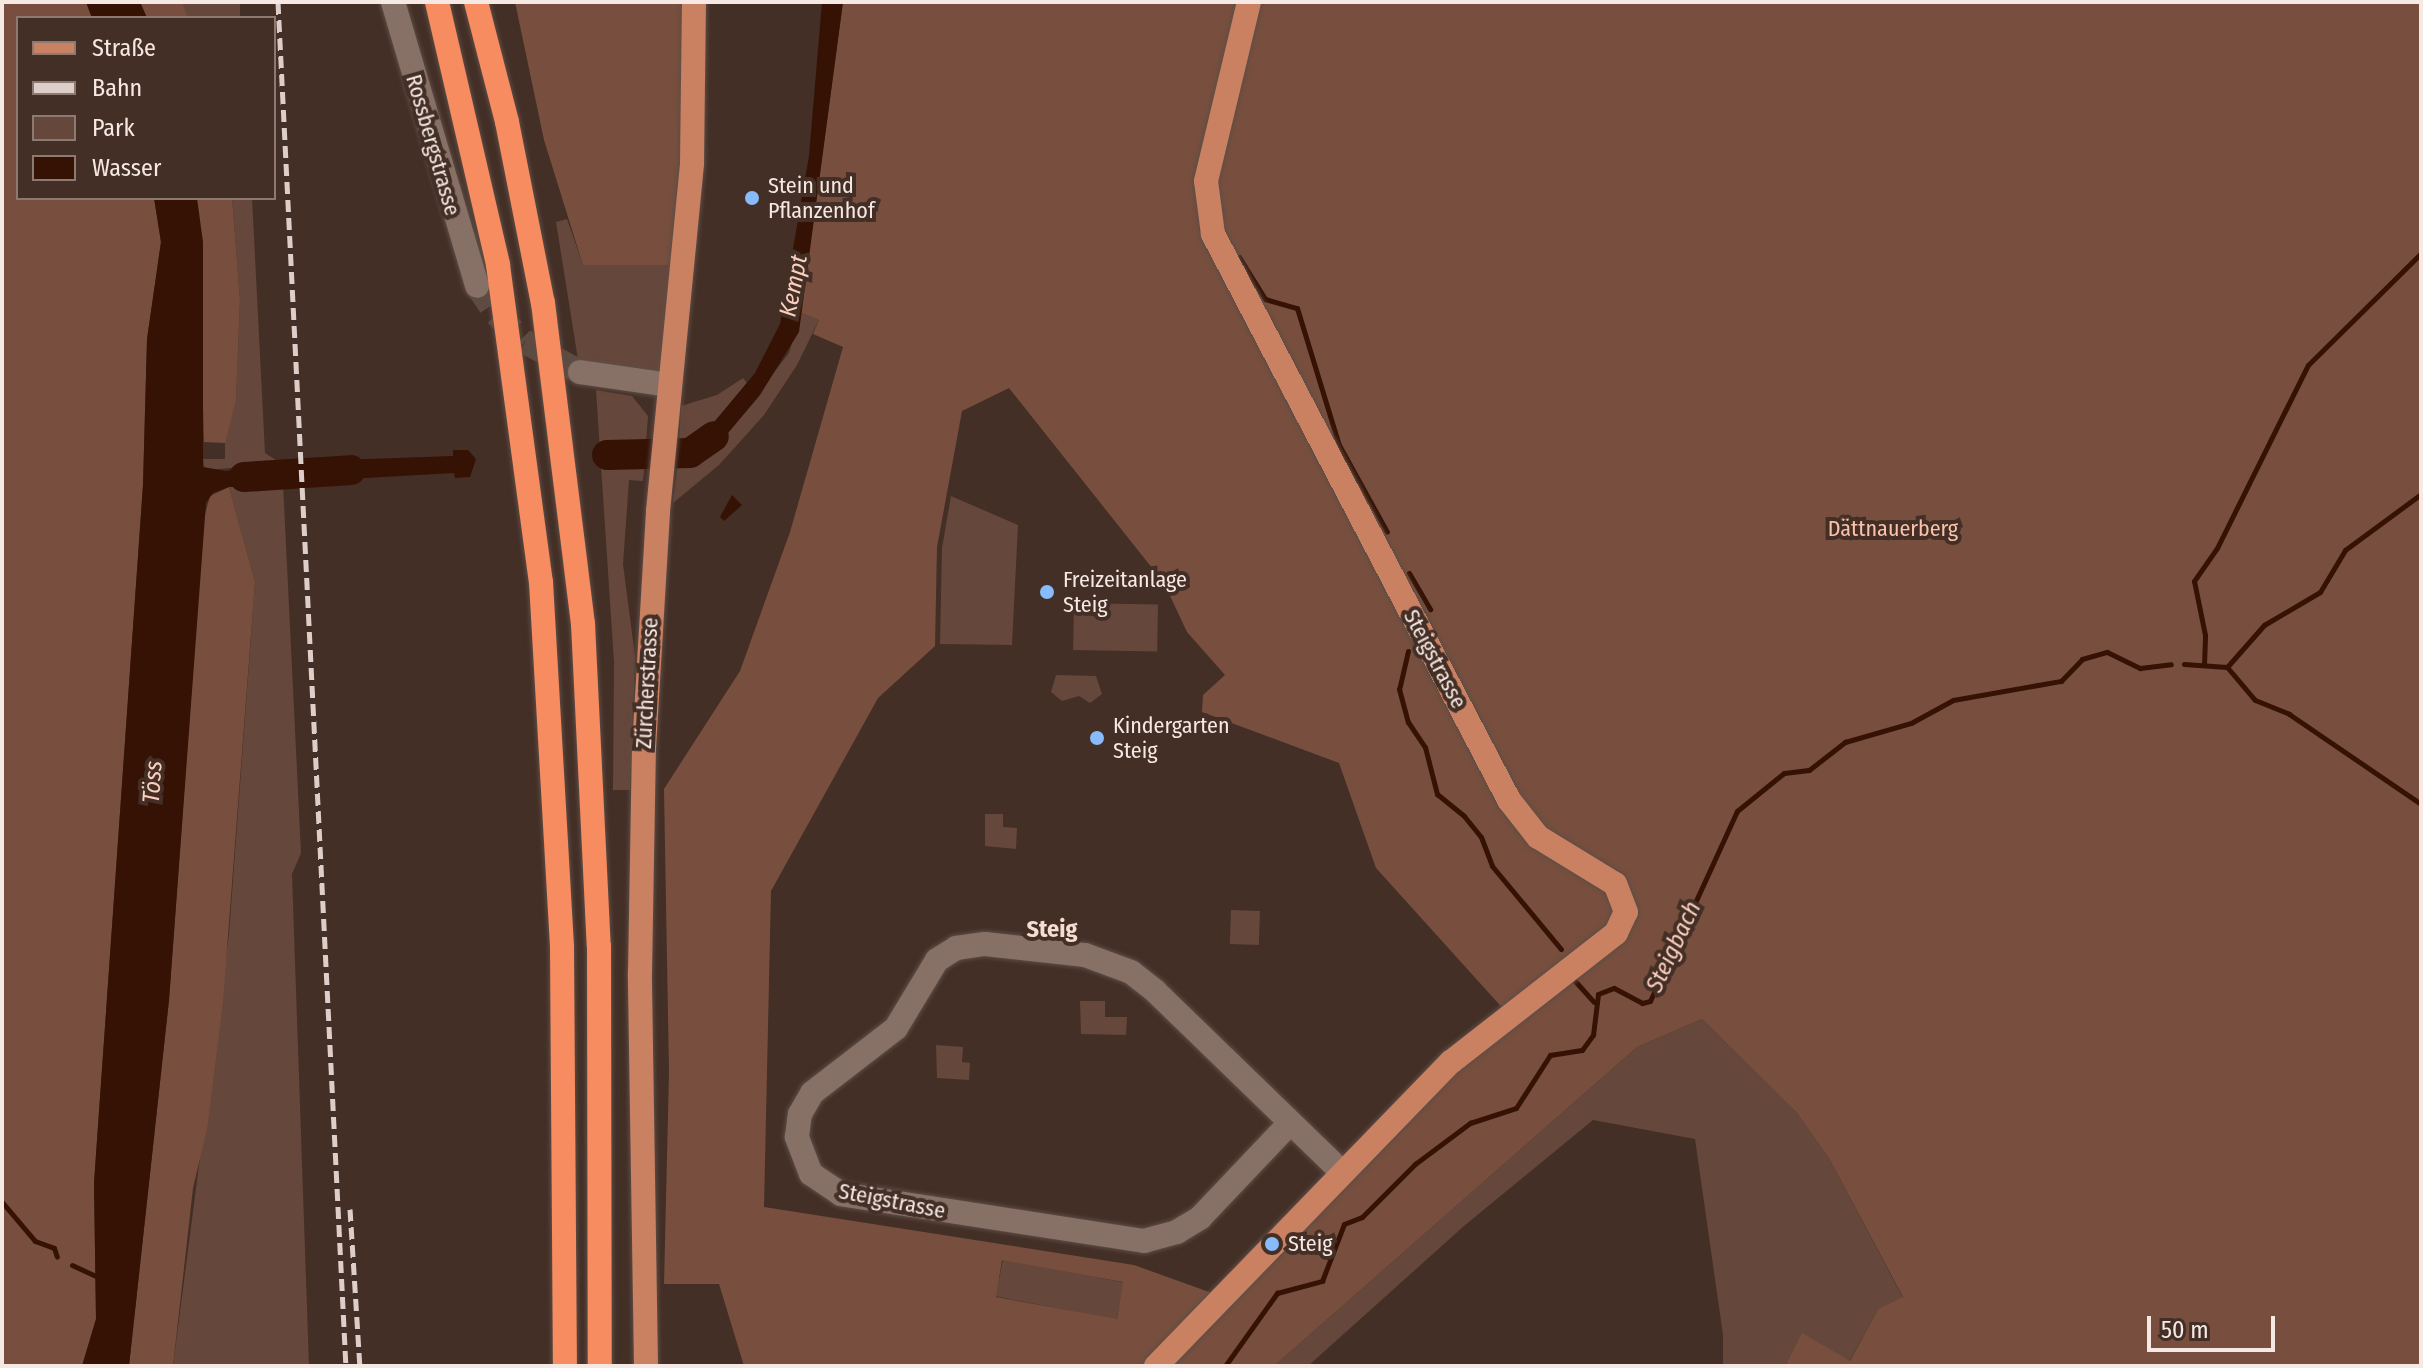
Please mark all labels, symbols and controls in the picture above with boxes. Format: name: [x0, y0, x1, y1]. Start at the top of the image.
legend: [16, 16, 276, 200]
text: Straße: [92, 34, 156, 62]
street label: Rossbergstrasse: [400, 71, 466, 219]
text: Bahn: [92, 74, 142, 102]
text: Park: [92, 114, 135, 142]
text: Wasser: [92, 154, 161, 182]
place label: Stein und Pflanzenhof: [768, 172, 875, 224]
marker: Stein und Pflanzenhof: [743, 189, 761, 207]
water label: Kempt: [774, 253, 814, 319]
park label: Dättnauerberg: [1828, 516, 1958, 542]
place label: Freizeitanlage Steig: [1063, 566, 1187, 618]
marker: Freizeitanlage Steig: [1038, 583, 1056, 601]
street label: Steigstrasse: [1398, 605, 1472, 713]
street label: Zürcherstrasse: [630, 617, 664, 749]
place label: Kindergarten Steig: [1113, 712, 1230, 764]
marker: Kindergarten Steig: [1088, 729, 1106, 747]
water label: Töss: [137, 760, 169, 804]
water label: Steigbach: [1640, 897, 1708, 997]
district label: Steig: [1027, 916, 1077, 944]
street label: Steigstrasse: [836, 1178, 948, 1224]
place label: Steig: [1288, 1231, 1333, 1257]
marker: Steig: [1263, 1235, 1281, 1253]
scale bar: [2151, 1300, 2279, 1350]
text: 50 m: [2161, 1316, 2209, 1344]

